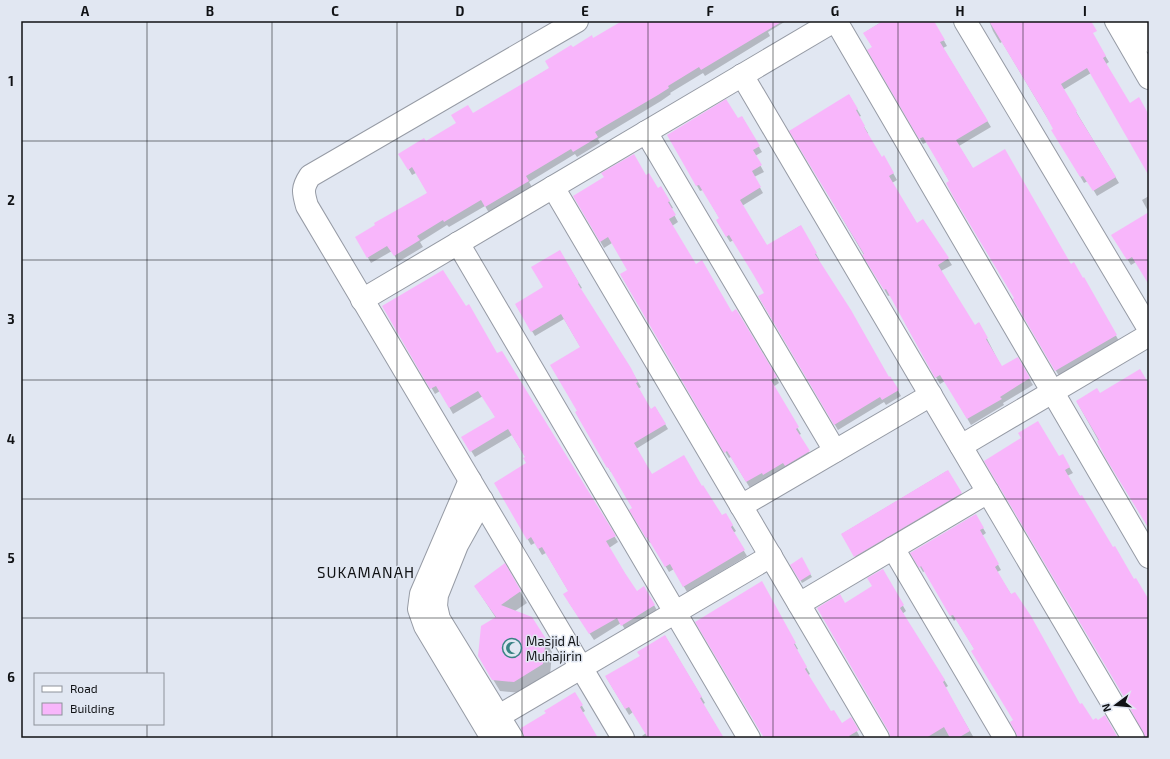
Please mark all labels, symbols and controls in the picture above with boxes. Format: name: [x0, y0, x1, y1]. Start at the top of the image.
text: A: [81, 3, 90, 19]
text: B: [206, 3, 214, 19]
text: C: [331, 3, 339, 19]
text: D: [456, 3, 465, 19]
text: E: [581, 3, 589, 19]
text: F: [706, 3, 714, 19]
text: G: [831, 3, 839, 19]
text: H: [956, 3, 965, 19]
text: I: [1083, 3, 1087, 19]
text: 1: [8, 73, 14, 89]
text: 2: [7, 192, 15, 208]
text: 3: [7, 311, 15, 327]
text: 4: [7, 431, 15, 447]
text: 5: [7, 550, 15, 566]
district label: SUKAMANAH: [317, 563, 415, 581]
place label: Masjid Al Muhajirin: [526, 633, 582, 664]
mosque icon: Masjid Al Muhajirin: [501, 637, 523, 659]
text: 6: [7, 669, 15, 685]
legend: [34, 673, 164, 725]
text: Road: [70, 681, 98, 695]
north arrow: [1096, 685, 1136, 725]
text: Building: [70, 701, 115, 715]
text: N: [1099, 702, 1113, 714]

